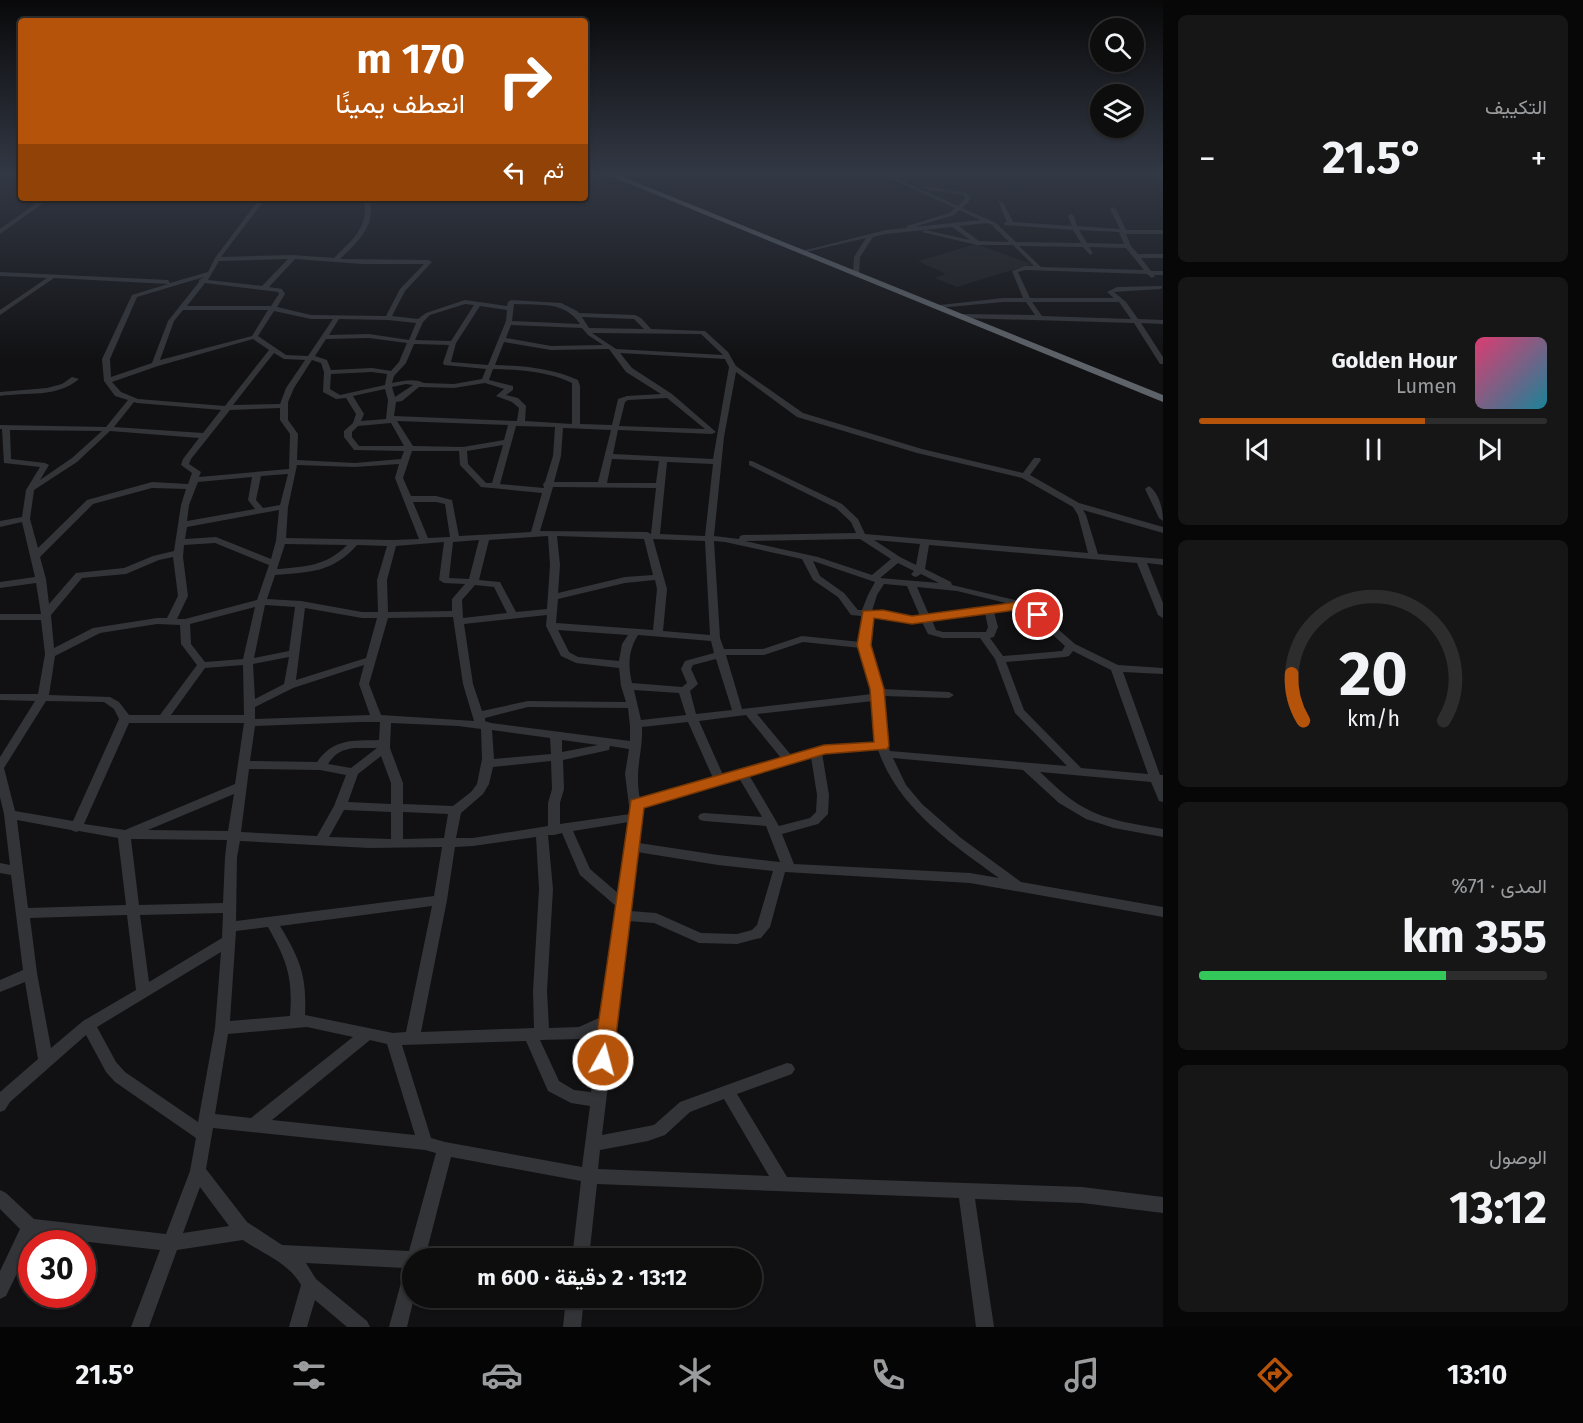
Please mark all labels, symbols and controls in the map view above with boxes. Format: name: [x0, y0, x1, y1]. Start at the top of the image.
map controls: [1090, 18, 1144, 138]
button: search: [1090, 18, 1144, 72]
text: 170 m: [356, 34, 465, 84]
icon: right: [486, 42, 564, 120]
button: layers: [1090, 84, 1144, 138]
text: انعطف يمينًا: [335, 88, 465, 120]
text: التكييف: [1485, 95, 1547, 119]
text: 21.5°: [1322, 131, 1424, 185]
text: −: [1199, 139, 1216, 179]
text: +: [1531, 139, 1547, 179]
icon: left: [498, 156, 531, 189]
text: ثم: [543, 157, 564, 184]
text: Golden Hour: [1331, 347, 1457, 374]
text: Lumen: [1396, 374, 1457, 398]
icon: previous: [1241, 433, 1274, 466]
icon: pause: [1357, 433, 1390, 466]
icon: next: [1473, 433, 1506, 466]
pin: [1012, 589, 1063, 640]
icon: arrive: [1021, 598, 1054, 631]
text: 20: [1339, 637, 1407, 712]
text: km/h: [1346, 706, 1400, 732]
text: المدى · 71%: [1451, 874, 1547, 898]
text: 355 km: [1402, 910, 1547, 964]
position arrow: [571, 1028, 635, 1092]
text: الوصول: [1489, 1145, 1547, 1169]
text: 13:12: [1449, 1181, 1547, 1235]
speed limit sign: 30: [18, 1230, 96, 1308]
text: 13:12 · 2 دقيقة · 600 m: [477, 1264, 687, 1291]
icon: filters: [288, 1354, 330, 1396]
icon: car: [481, 1354, 523, 1396]
icon: climate: [674, 1354, 716, 1396]
icon: phone: [867, 1354, 909, 1396]
icon: music: [1061, 1354, 1103, 1396]
icon: directions: [1254, 1354, 1296, 1396]
text: 21.5°: [76, 1359, 137, 1391]
text: 13:10: [1447, 1359, 1507, 1391]

